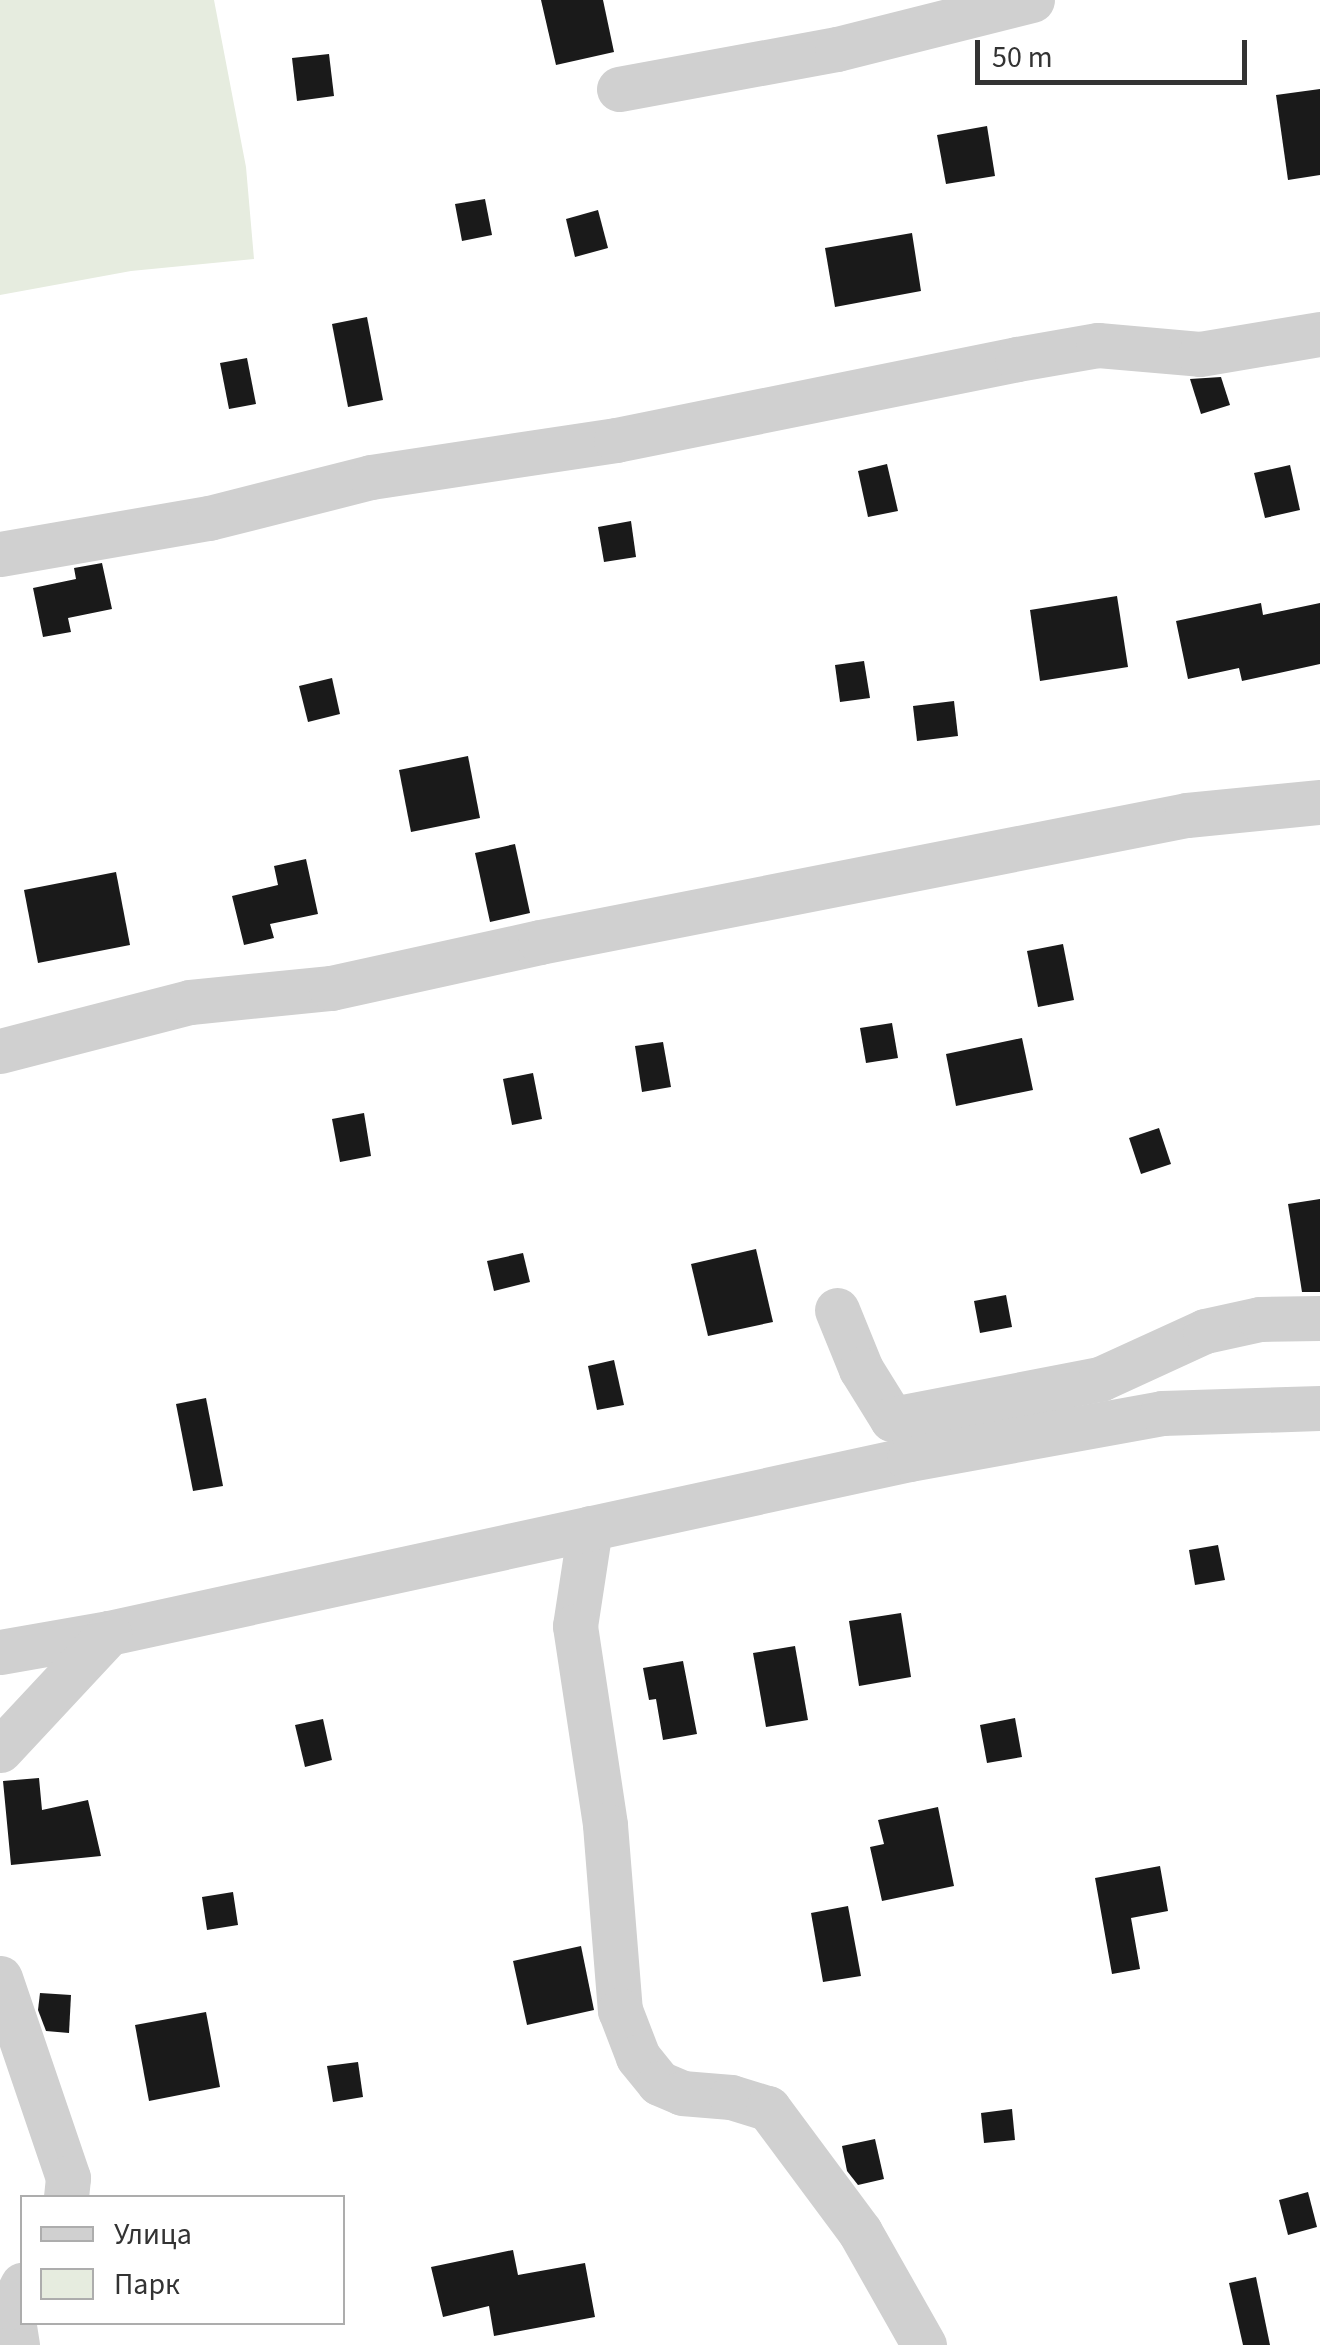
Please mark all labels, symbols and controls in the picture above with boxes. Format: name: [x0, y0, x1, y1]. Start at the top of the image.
scale bar: [980, 20, 1252, 82]
text: 50 m: [992, 36, 1053, 79]
legend: [20, 2195, 345, 2325]
text: Улица: [114, 2213, 192, 2256]
text: Парк: [114, 2263, 180, 2306]

